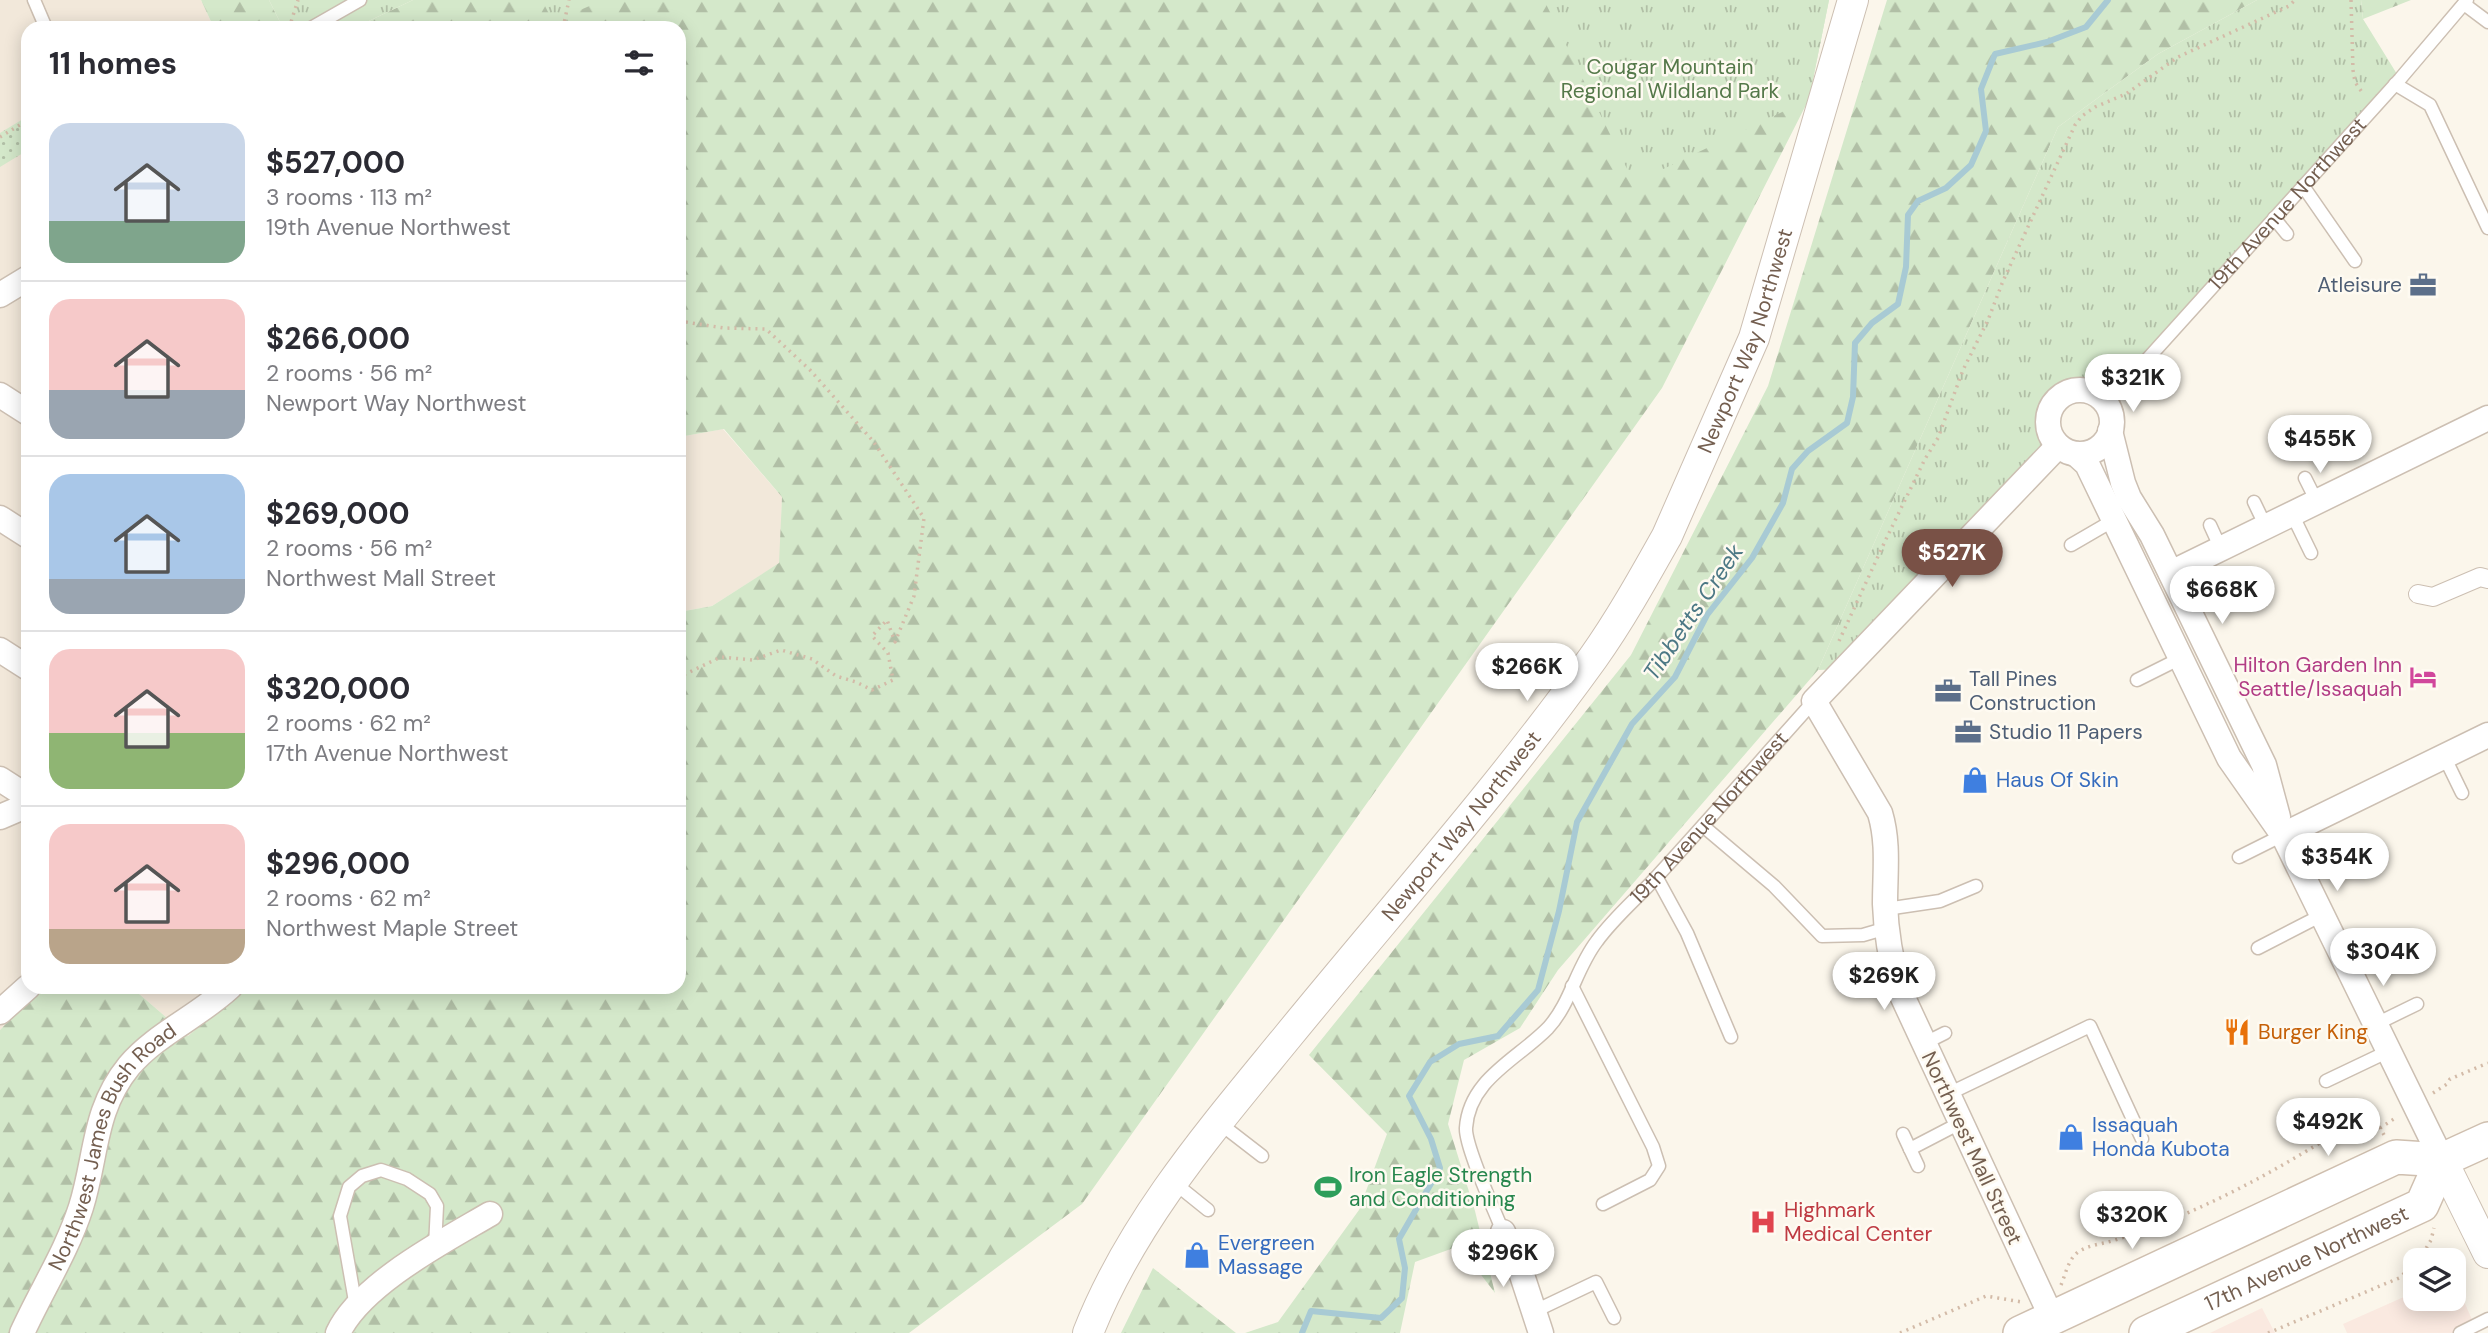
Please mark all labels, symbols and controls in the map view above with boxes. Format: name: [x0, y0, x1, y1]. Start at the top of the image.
text: 11 homes: [49, 44, 177, 83]
icon: filters: [620, 44, 658, 82]
park label: Cougar Mountain Regional Wildland Park: [1561, 53, 1780, 105]
street label: 19th Avenue Northwest: [2202, 111, 2373, 296]
text: $527,000: [266, 143, 405, 182]
icon: home: [105, 151, 189, 235]
text: 3 rooms · 113 m²: [266, 182, 432, 212]
text: 19th Avenue Northwest: [266, 212, 511, 242]
street label: Newport Way Northwest: [1691, 225, 1799, 458]
office icon: Atleisure: [2408, 270, 2438, 300]
place label: Atleisure: [2317, 271, 2402, 299]
text: $266,000: [266, 319, 410, 358]
icon: home: [105, 327, 189, 411]
pin: $321K: [2084, 354, 2182, 414]
text: 2 rooms · 56 m²: [266, 358, 432, 388]
text: $321K: [2101, 362, 2165, 392]
text: Newport Way Northwest: [266, 388, 526, 418]
pin: $455K: [2271, 416, 2369, 475]
text: $455K: [2284, 423, 2356, 453]
text: $269,000: [266, 494, 410, 533]
icon: home: [105, 502, 189, 586]
pin: $527K: [1903, 530, 2001, 589]
text: 2 rooms · 56 m²: [266, 533, 432, 563]
text: $527K: [1918, 537, 1986, 567]
water label: Tibbetts Creek: [1636, 538, 1750, 686]
text: Northwest Mall Street: [266, 563, 496, 593]
pin: $668K: [2173, 566, 2271, 626]
text: $668K: [2186, 574, 2258, 604]
pin: $266K: [1478, 644, 1576, 703]
text: $266K: [1491, 651, 1563, 681]
place label: Hilton Garden Inn Seattle/Issaquah: [2233, 651, 2402, 703]
hotel icon: Hilton Garden Inn Seattle/Issaquah: [2408, 662, 2438, 692]
place label: Tall Pines Construction: [1969, 665, 2096, 717]
text: $320,000: [266, 669, 410, 708]
office icon: Tall Pines Construction: [1933, 676, 1963, 706]
icon: home: [105, 677, 189, 761]
text: 2 rooms · 62 m²: [266, 708, 431, 738]
office icon: Studio 11 Papers: [1953, 717, 1983, 747]
place label: Studio 11 Papers: [1989, 718, 2143, 746]
street label: Newport Way Northwest: [1375, 725, 1547, 927]
street label: 19th Avenue Northwest: [1624, 725, 1794, 910]
text: 17th Avenue Northwest: [266, 738, 509, 768]
shop icon: Haus Of Skin: [1960, 765, 1990, 795]
place label: Haus Of Skin: [1996, 766, 2119, 794]
pin: $354K: [2288, 834, 2386, 893]
text: $354K: [2301, 841, 2373, 871]
text: $296,000: [266, 844, 410, 883]
icon: home: [105, 852, 189, 936]
text: 2 rooms · 62 m²: [266, 883, 431, 913]
text: Northwest Maple Street: [266, 913, 518, 943]
pin: $304K: [2334, 928, 2432, 988]
text: $304K: [2346, 936, 2420, 966]
pin: $269K: [1835, 953, 1933, 1012]
text: $269K: [1849, 960, 1919, 990]
street label: Northwest James Bush Road: [42, 1017, 182, 1275]
restaurant icon: Burger King: [2222, 1017, 2252, 1047]
place label: Burger King: [2258, 1018, 2368, 1046]
street label: Northwest Mall Street: [1915, 1047, 2029, 1249]
pin: $492K: [2279, 1098, 2377, 1158]
text: $492K: [2292, 1106, 2364, 1136]
place label: Issaquah Honda Kubota: [2092, 1111, 2230, 1163]
shop icon: Issaquah Honda Kubota: [2056, 1122, 2086, 1152]
place label: Iron Eagle Strength and Conditioning: [1349, 1161, 1532, 1213]
sports icon: Iron Eagle Strength and Conditioning: [1313, 1172, 1343, 1202]
pin: $320K: [2083, 1192, 2181, 1251]
place label: Highmark Medical Center: [1784, 1196, 1932, 1248]
text: $320K: [2096, 1199, 2168, 1229]
street label: 17th Avenue Northwest: [2200, 1199, 2413, 1318]
hospital icon: Highmark Medical Center: [1748, 1207, 1778, 1237]
place label: Evergreen Massage: [1218, 1229, 1315, 1281]
pin: $296K: [1454, 1230, 1552, 1289]
text: $296K: [1467, 1237, 1539, 1267]
shop icon: Evergreen Massage: [1182, 1240, 1212, 1270]
map controls: [2403, 1248, 2466, 1311]
button: layers: [2403, 1248, 2466, 1311]

